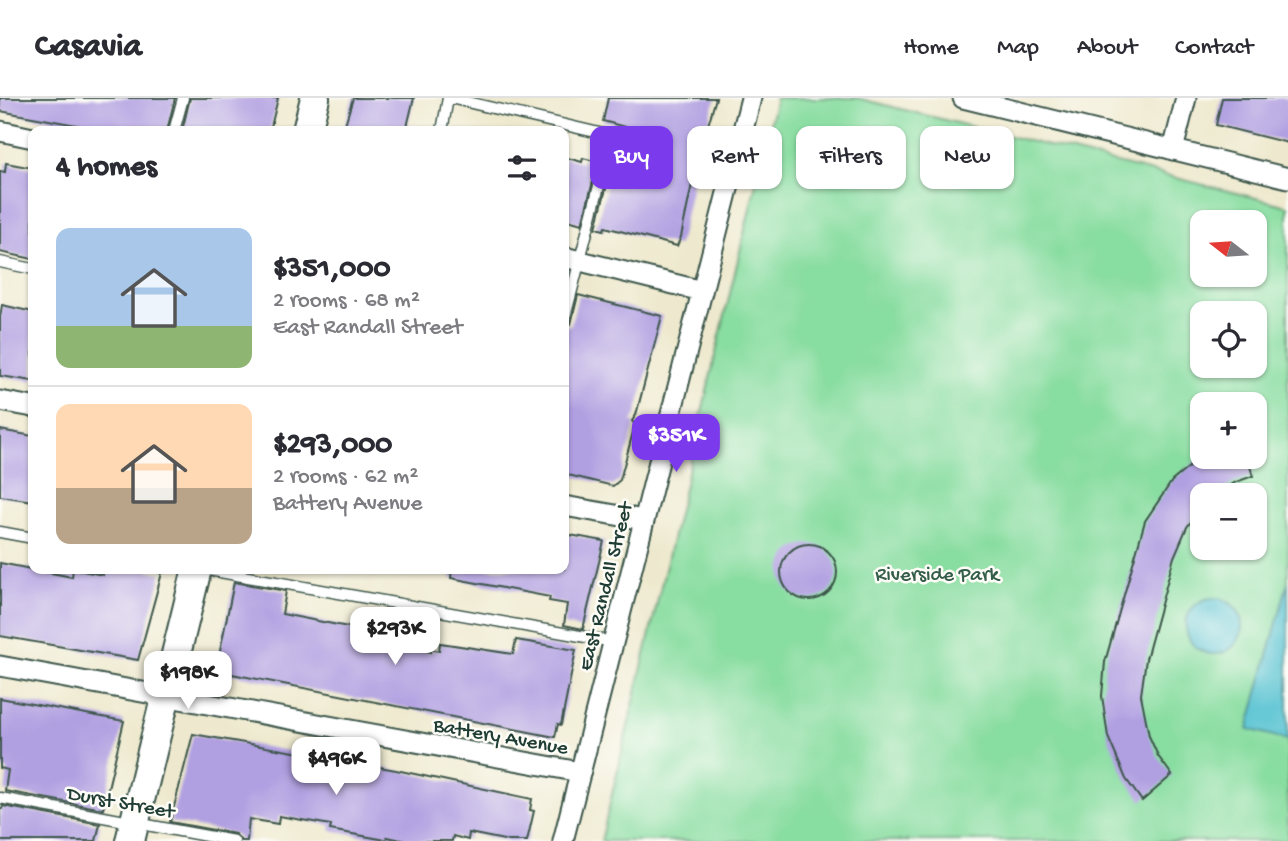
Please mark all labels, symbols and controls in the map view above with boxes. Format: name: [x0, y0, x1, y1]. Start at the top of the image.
text: Casavia: [35, 29, 142, 67]
text: Home: [903, 34, 959, 63]
text: Map: [997, 34, 1039, 63]
text: About: [1077, 34, 1137, 63]
text: Contact: [1175, 34, 1253, 63]
chip: Buy: [590, 126, 673, 189]
chip: Rent: [687, 126, 782, 189]
chip: Filters: [796, 126, 906, 189]
chip: New: [920, 126, 1014, 189]
icon: filters: [503, 149, 541, 187]
text: 4 homes: [56, 151, 157, 186]
north arrow: [1190, 210, 1267, 287]
map controls: [1190, 210, 1267, 560]
text: $351,000: [273, 253, 390, 288]
icon: home: [112, 256, 196, 340]
text: 2 rooms · 68 m²: [273, 288, 420, 315]
button: locate: [1190, 301, 1267, 378]
text: East Randall Street: [273, 315, 462, 342]
button: +: [1190, 392, 1267, 469]
pin: $351K: [627, 414, 725, 474]
text: $351K: [648, 423, 704, 450]
text: $293,000: [273, 429, 392, 464]
icon: home: [112, 432, 196, 516]
text: 2 rooms · 62 m²: [273, 464, 418, 491]
button: −: [1190, 483, 1267, 560]
text: Battery Avenue: [273, 491, 422, 518]
street label: East Randall Street: [574, 498, 641, 674]
park label: Riverside Park: [875, 564, 1001, 589]
pin: $293K: [346, 608, 444, 667]
text: $293K: [366, 616, 424, 643]
pin: $198K: [139, 652, 237, 711]
text: $198K: [160, 660, 216, 687]
street label: Battery Avenue: [430, 714, 571, 763]
pin: $496K: [287, 738, 385, 797]
text: $496K: [307, 746, 365, 773]
street label: Durst Street: [63, 782, 178, 827]

